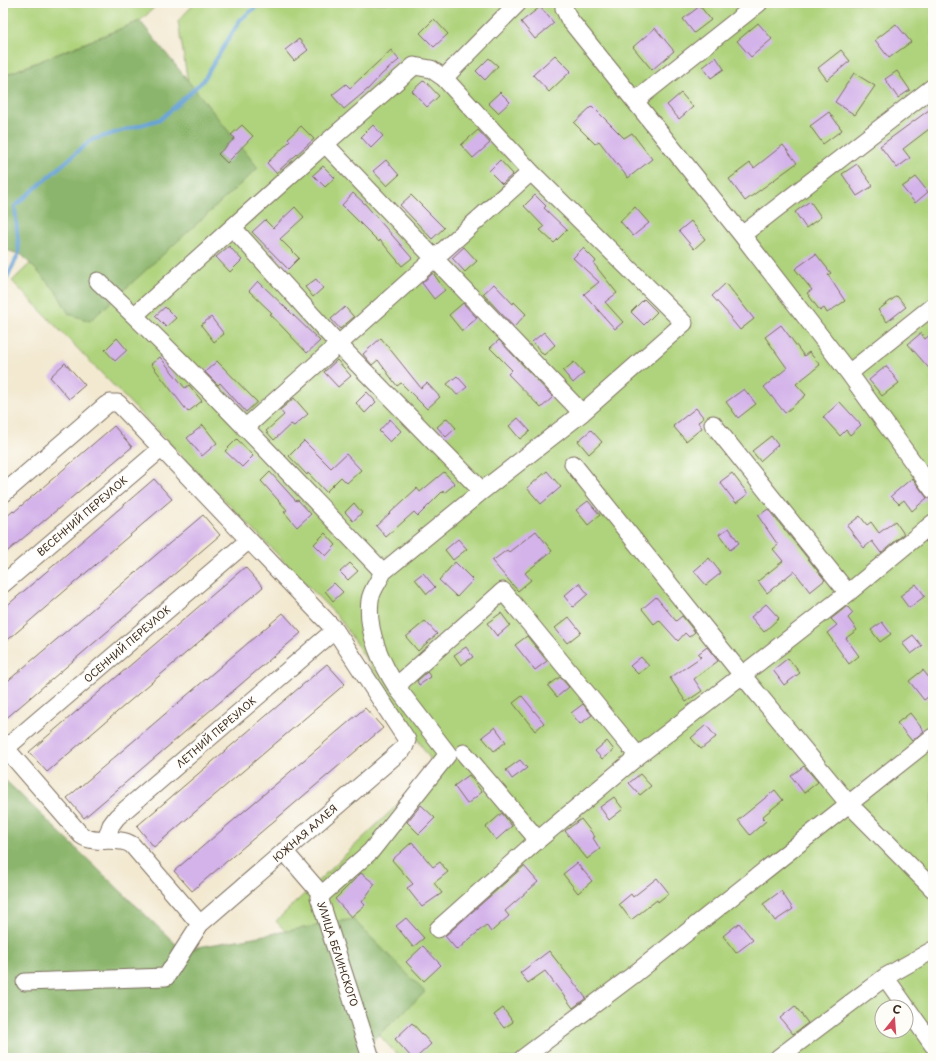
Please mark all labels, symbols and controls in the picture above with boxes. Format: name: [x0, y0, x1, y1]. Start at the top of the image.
street label: ВЕСЕННИЙ ПЕРЕУЛОК: [33, 472, 131, 559]
street label: ОСЕННИЙ ПЕРЕУЛОК: [80, 601, 174, 685]
street label: ЛЕТНИЙ ПЕРЕУЛОК: [172, 692, 259, 771]
street label: ЮЖНАЯ АЛЛЕЯ: [269, 800, 340, 865]
street label: УЛИЦА БЕЛИНСКОГО: [314, 899, 363, 1008]
north arrow: [874, 999, 914, 1039]
text: С: [891, 1000, 904, 1018]

